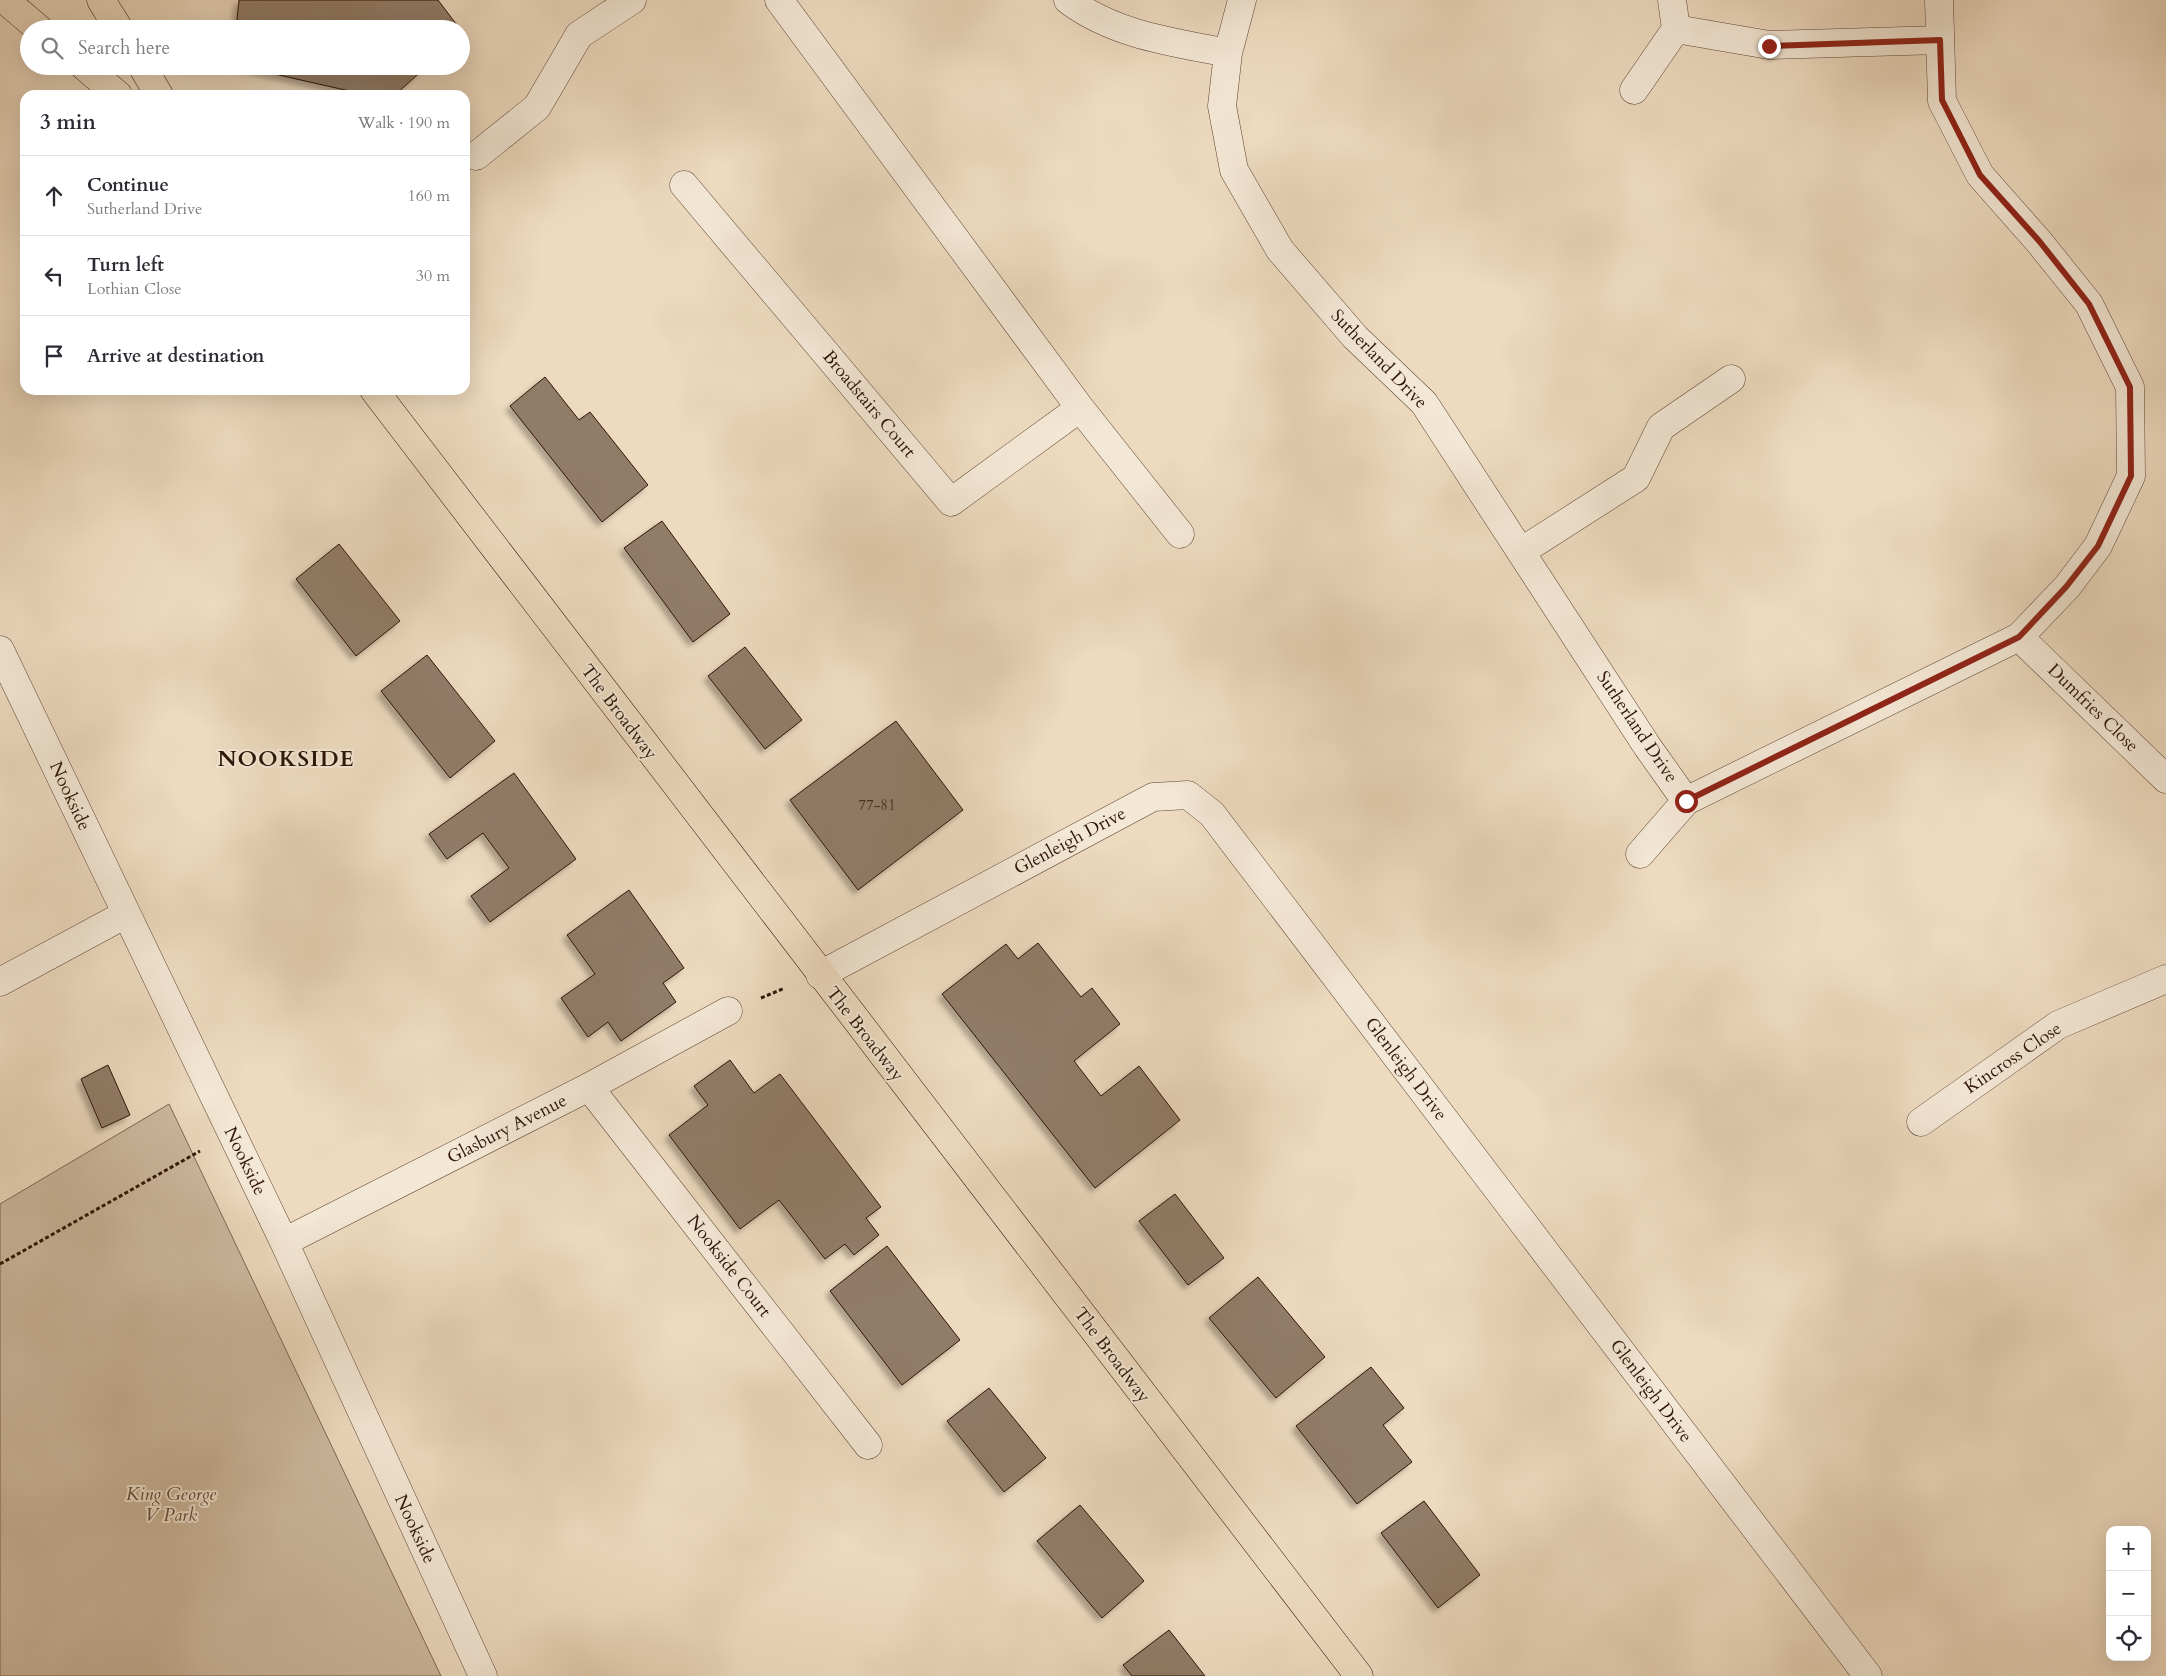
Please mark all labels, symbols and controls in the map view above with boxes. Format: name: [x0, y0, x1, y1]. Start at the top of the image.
search box: [20, 20, 470, 75]
icon: search: [38, 34, 66, 62]
text: Search here: [78, 35, 170, 61]
route end: [1758, 35, 1781, 58]
text: 3 min: [40, 108, 96, 137]
text: Walk · 190 m: [358, 112, 450, 134]
text: Continue: [87, 172, 169, 198]
icon: ahead: [40, 182, 68, 210]
text: 160 m: [408, 185, 450, 207]
text: Sutherland Drive: [87, 198, 202, 220]
text: Turn left: [87, 252, 164, 278]
icon: left: [40, 262, 68, 290]
text: 30 m: [416, 265, 450, 287]
text: Lothian Close: [87, 278, 182, 300]
street label: Sutherland Drive: [1325, 304, 1433, 414]
icon: arrive: [40, 342, 68, 370]
text: Arrive at destination: [87, 343, 264, 369]
street label: Broadstairs Court: [817, 345, 922, 463]
street label: Dumfries Close: [2042, 658, 2144, 758]
street label: The Broadway: [575, 659, 663, 765]
street label: Sutherland Drive: [1590, 666, 1684, 788]
district label: NOOKSIDE: [217, 744, 355, 774]
street label: Nookside: [43, 758, 97, 834]
route start: [1675, 790, 1698, 813]
house number: 77-81: [858, 795, 896, 815]
street label: Glenleigh Drive: [1010, 801, 1130, 881]
street label: The Broadway: [820, 982, 910, 1087]
street label: Glenleigh Drive: [1359, 1012, 1453, 1126]
street label: Kincross Close: [1959, 1016, 2067, 1100]
street label: Glasbury Avenue: [443, 1088, 571, 1170]
street label: Nookside: [218, 1123, 272, 1199]
street label: Nookside Court: [681, 1210, 777, 1323]
street label: The Broadway: [1068, 1302, 1156, 1408]
street label: Glenleigh Drive: [1604, 1334, 1698, 1448]
park label: King George V Park: [126, 1482, 217, 1528]
street label: Nookside: [388, 1491, 442, 1567]
map controls: [2106, 1526, 2151, 1661]
button: +: [2106, 1526, 2151, 1571]
button: −: [2106, 1571, 2151, 1616]
button: locate: [2106, 1616, 2151, 1661]

